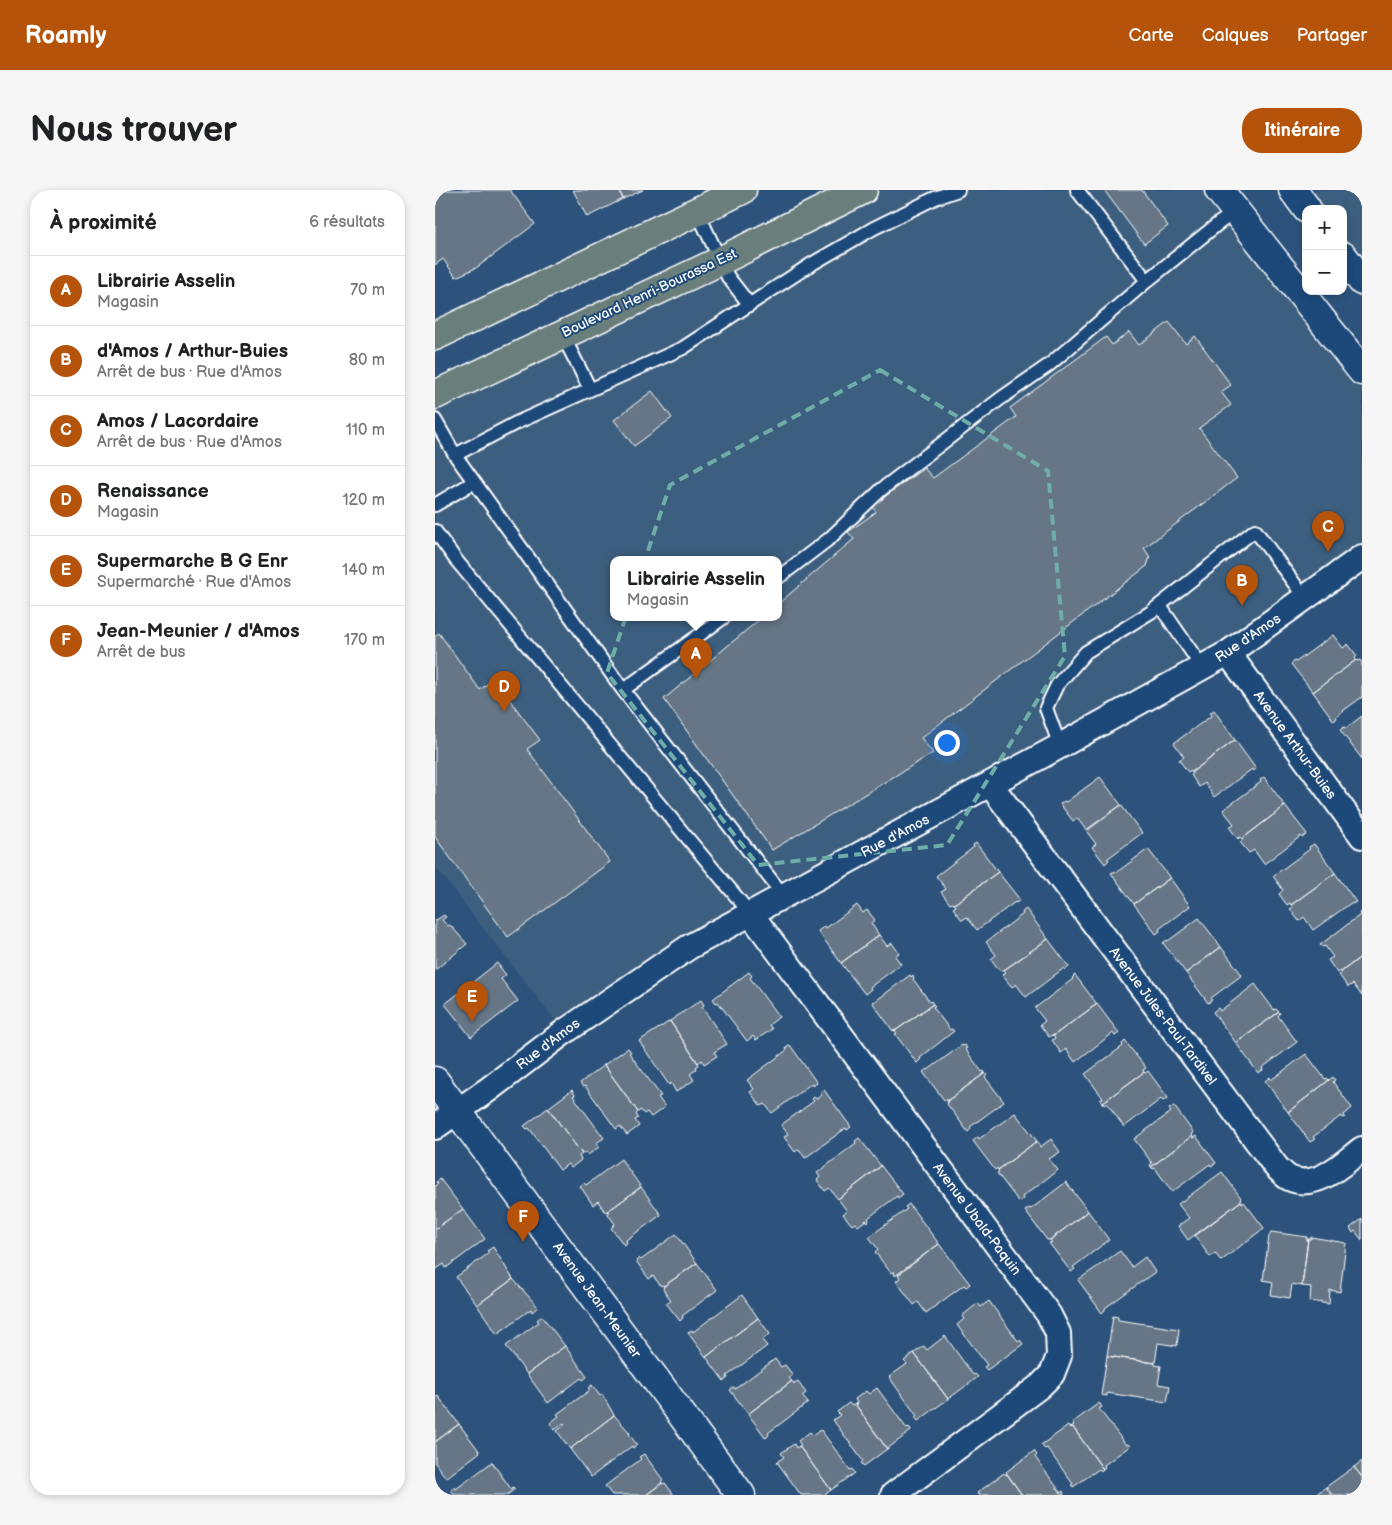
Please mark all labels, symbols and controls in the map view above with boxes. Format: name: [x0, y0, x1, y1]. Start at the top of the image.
text: Roamly: [25, 21, 106, 50]
text: Carte: [1128, 25, 1174, 46]
text: Calques: [1202, 25, 1269, 46]
text: Partager: [1297, 25, 1367, 46]
button: Itinéraire: [1242, 108, 1362, 153]
text: Nous trouver: [30, 109, 237, 152]
map controls: [1302, 205, 1347, 295]
button: +: [1302, 205, 1347, 250]
text: À proximité: [50, 210, 157, 235]
text: 6 résultats: [309, 213, 385, 232]
street label: Boulevard Henri-Bourassa Est: [559, 245, 740, 341]
button: −: [1302, 250, 1347, 295]
text: Librairie Asselin: [97, 270, 235, 293]
text: A: [61, 281, 71, 300]
text: 70 m: [350, 281, 385, 300]
text: Magasin: [97, 293, 159, 312]
text: d'Amos / Arthur-Buies: [97, 340, 288, 363]
text: B: [60, 351, 72, 370]
text: 80 m: [349, 351, 385, 370]
text: Arrêt de bus · Rue d'Amos: [97, 363, 282, 382]
text: Amos / Lacordaire: [97, 410, 259, 433]
text: C: [60, 421, 72, 440]
text: 110 m: [346, 421, 385, 440]
text: Arrêt de bus · Rue d'Amos: [97, 433, 282, 452]
text: Renaissance: [97, 480, 209, 503]
text: D: [60, 491, 72, 510]
text: 120 m: [342, 491, 385, 510]
text: Magasin: [97, 503, 159, 522]
pin: C: [1312, 511, 1344, 552]
text: Supermarche B G Enr: [97, 550, 288, 573]
popup: [610, 556, 782, 621]
text: E: [61, 561, 71, 580]
text: 140 m: [342, 561, 385, 580]
pin: B: [1226, 565, 1258, 606]
text: Librairie Asselin: [627, 568, 765, 591]
text: Supermarché · Rue d'Amos: [97, 573, 291, 592]
text: Magasin: [627, 591, 689, 610]
street label: Rue d'Amos: [1212, 610, 1284, 666]
text: Jean-Meunier / d'Amos: [97, 620, 300, 643]
text: F: [61, 631, 71, 650]
text: 170 m: [344, 631, 385, 650]
pin: A: [680, 638, 712, 679]
text: Arrêt de bus: [97, 643, 186, 662]
pin: D: [488, 671, 520, 712]
street label: Avenue Arthur-Buies: [1250, 687, 1340, 803]
your location: [934, 730, 960, 756]
street label: Rue d'Amos: [858, 811, 932, 861]
street label: Avenue Jules-Paul-Tardivel: [1106, 944, 1220, 1088]
pin: E: [456, 981, 488, 1022]
street label: Rue d'Amos: [513, 1015, 583, 1073]
street label: Avenue Ubald-Paquin: [929, 1159, 1025, 1279]
pin: F: [507, 1201, 539, 1242]
street label: Avenue Jean-Meunier: [549, 1239, 645, 1362]

